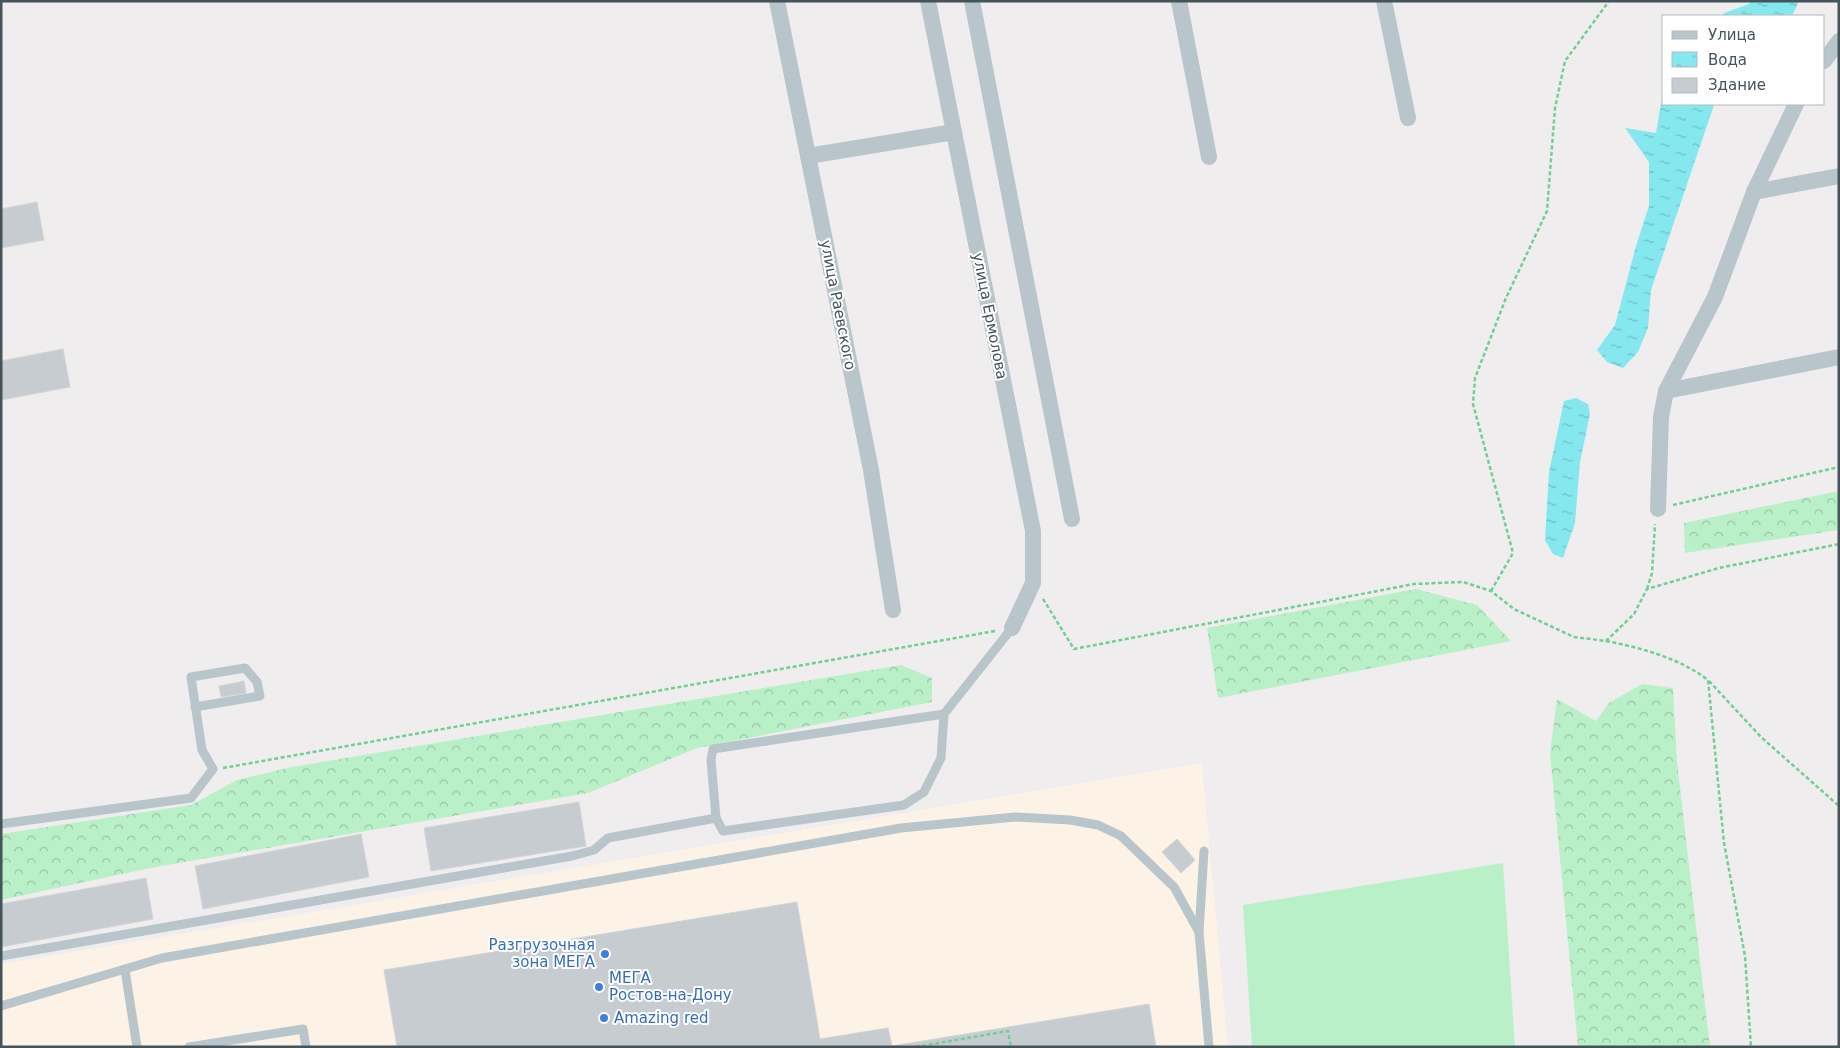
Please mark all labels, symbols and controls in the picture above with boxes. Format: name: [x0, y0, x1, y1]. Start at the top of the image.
legend: [1662, 15, 1825, 105]
text: Улица: [1708, 26, 1756, 44]
text: Вода: [1708, 51, 1747, 69]
text: Здание: [1708, 76, 1766, 94]
street label: улица Раевского: [817, 238, 859, 372]
street label: улица Ермолова: [969, 251, 1011, 381]
place label: Разгрузочная зона МЕГА: [488, 936, 596, 971]
marker: Разгрузочная зона МЕГА: [599, 948, 611, 960]
place label: МЕГА Ростов-на-Дону: [609, 969, 732, 1004]
marker: МЕГА Ростов-на-Дону: [593, 981, 605, 993]
place label: Amazing red: [614, 1009, 709, 1027]
marker: Amazing red: [598, 1012, 610, 1024]

